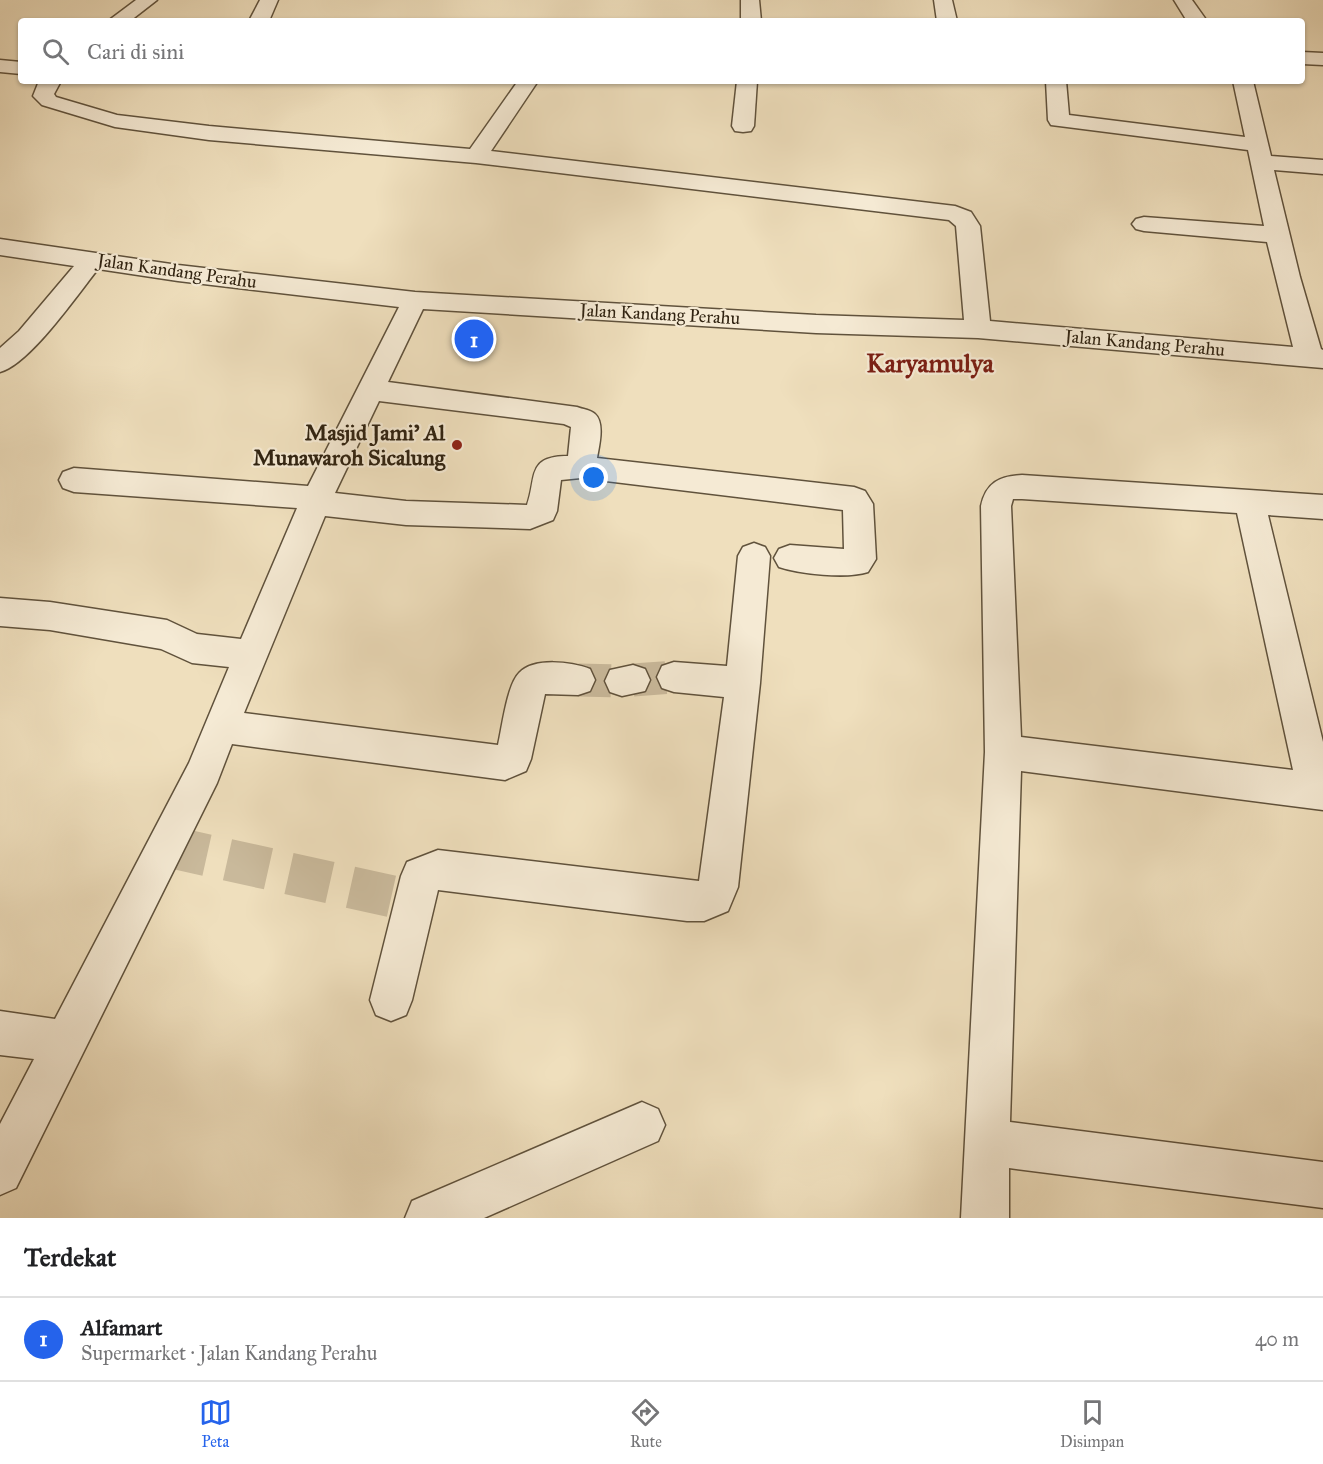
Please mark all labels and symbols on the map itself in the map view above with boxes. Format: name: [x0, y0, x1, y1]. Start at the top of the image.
street label: Jalan Kandang Perahu: [94, 249, 258, 294]
street label: Jalan Kandang Perahu: [577, 299, 741, 330]
pin: 1: [454, 316, 494, 362]
street label: Jalan Kandang Perahu: [1062, 325, 1226, 362]
district label: Karyamulya: [866, 347, 995, 379]
place label: Masjid Jami' Al Munawaroh Sicalung: [253, 419, 446, 471]
marker: Masjid Jami' Al Munawaroh Sicalung: [450, 438, 464, 452]
your location: [579, 463, 608, 492]

